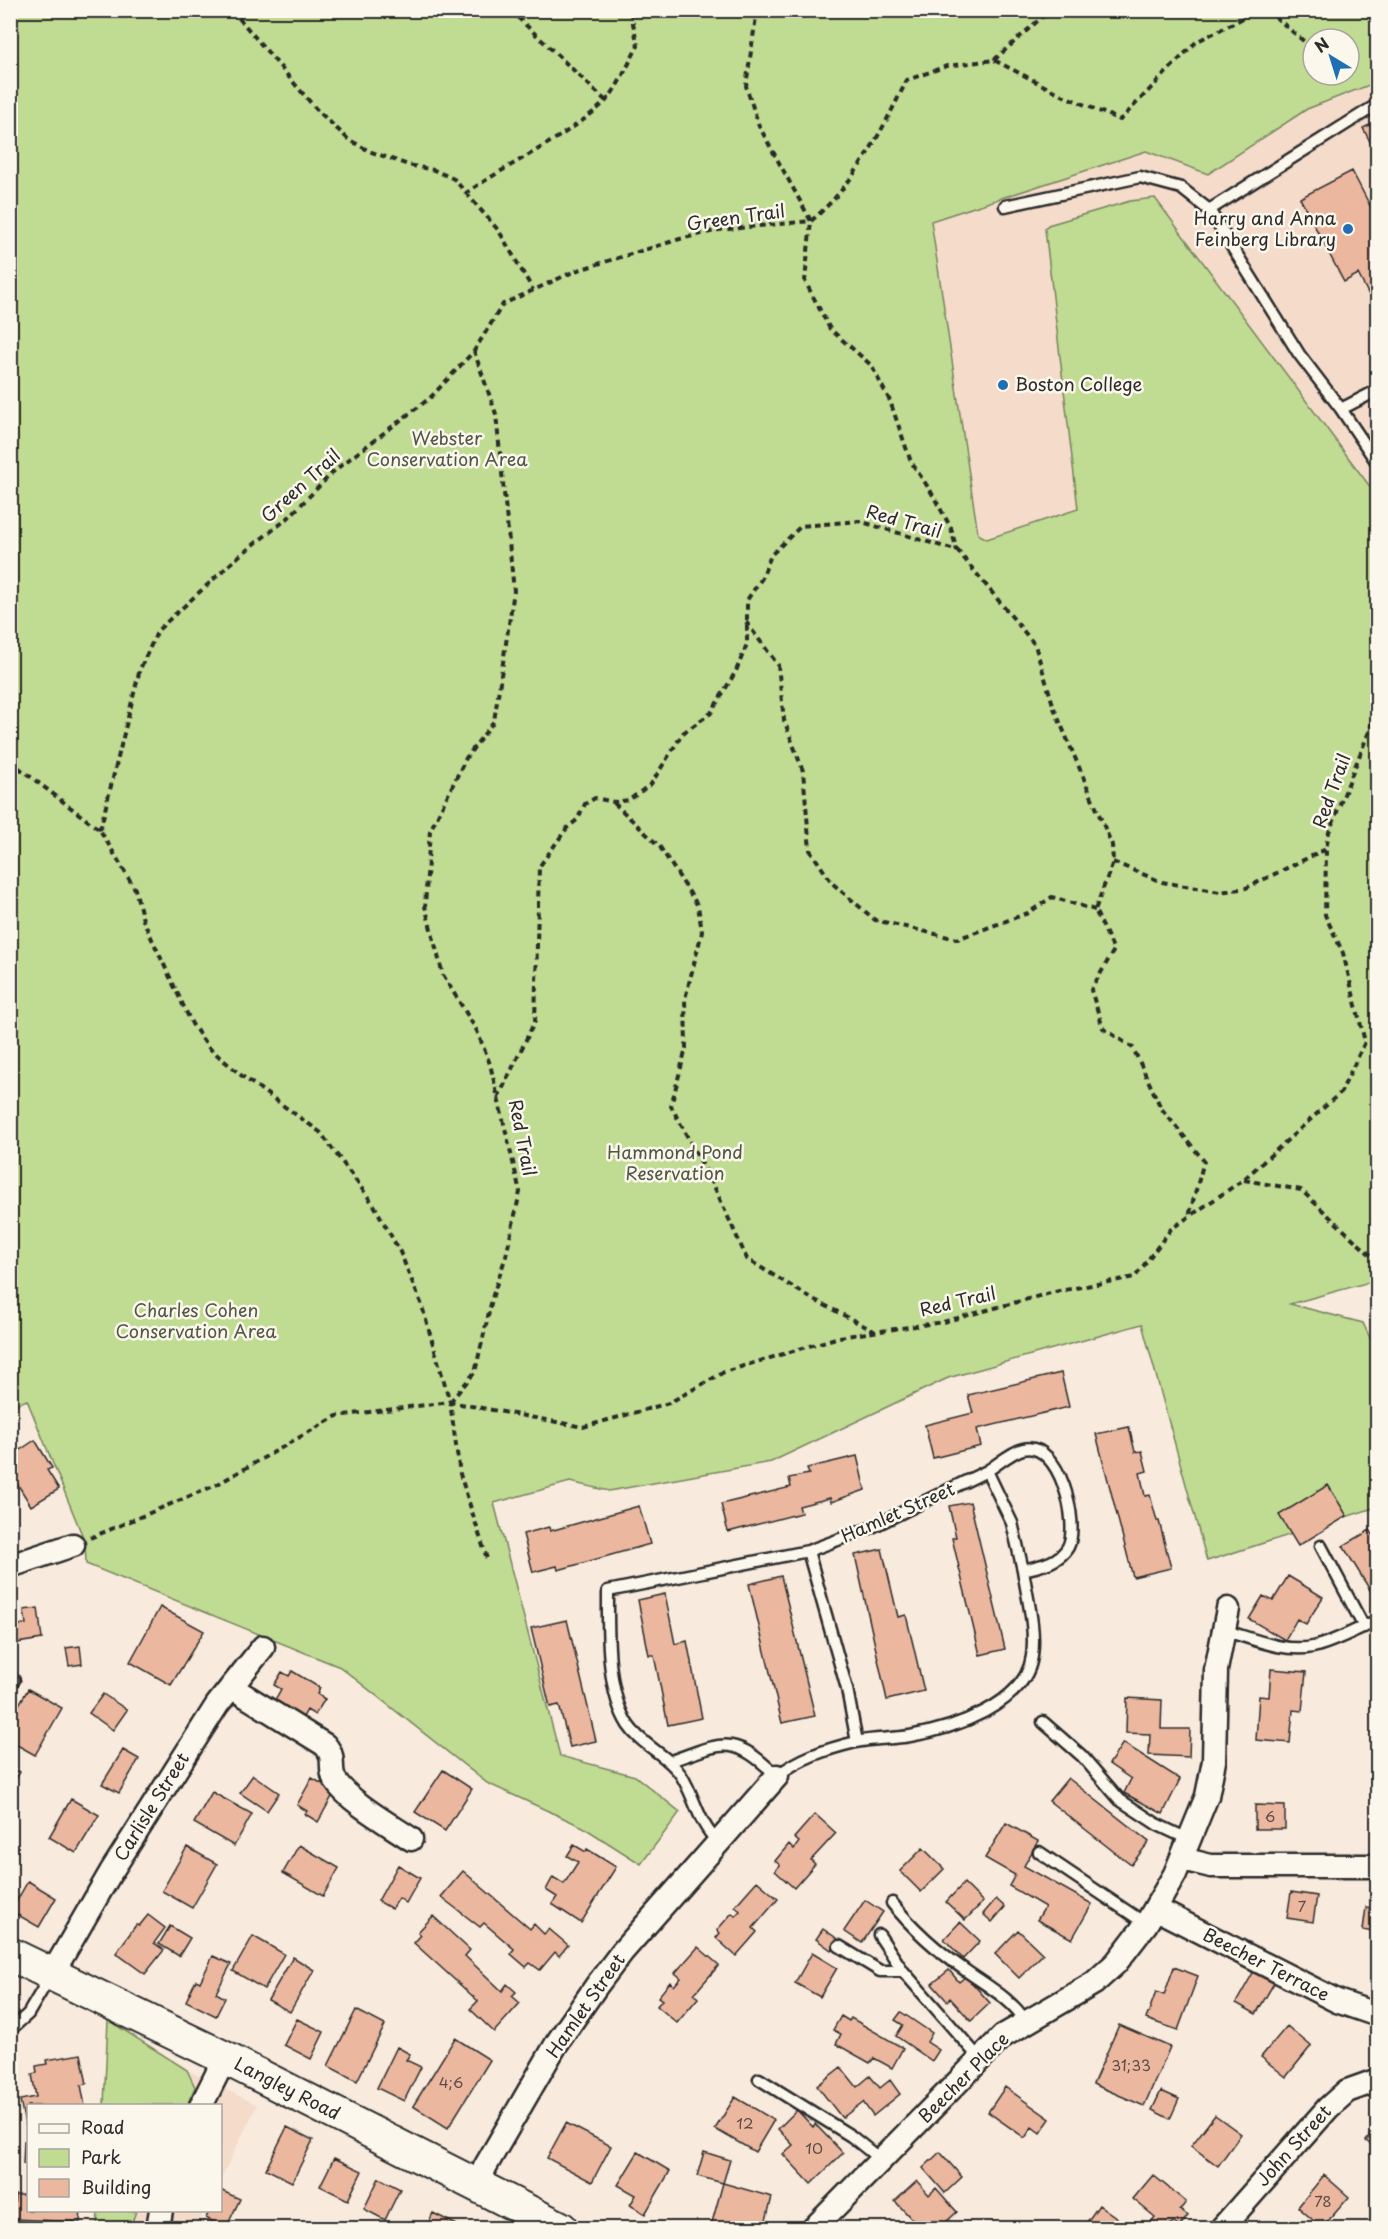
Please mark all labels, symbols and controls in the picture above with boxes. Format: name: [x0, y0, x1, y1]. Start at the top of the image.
north arrow: [1301, 27, 1361, 87]
text: N: [1309, 31, 1334, 58]
street label: Green Trail: [685, 196, 787, 237]
place label: Harry and Anna Feinberg Library: [1194, 204, 1337, 252]
marker: Harry and Anna Feinberg Library: [1341, 222, 1355, 236]
place label: Boston College: [1015, 370, 1142, 397]
marker: Boston College: [996, 378, 1010, 392]
park label: Webster Conservation Area: [366, 424, 528, 472]
street label: Green Trail: [254, 442, 346, 528]
street label: Red Trail: [863, 497, 945, 544]
street label: Red Trail: [1305, 749, 1357, 832]
street label: Red Trail: [503, 1097, 544, 1178]
park label: Hammond Pond Reservation: [607, 1138, 743, 1186]
street label: Red Trail: [917, 1279, 998, 1322]
park label: Charles Cohen Conservation Area: [115, 1296, 277, 1344]
street label: Hamlet Street: [836, 1474, 959, 1549]
street label: Carlisle Street: [106, 1747, 195, 1866]
house number: 6: [1265, 1804, 1275, 1827]
house number: 7: [1298, 1894, 1307, 1917]
street label: Beecher Terrace: [1199, 1920, 1334, 2007]
street label: Hamlet Street: [539, 1947, 631, 2063]
street label: Beecher Place: [911, 2025, 1014, 2128]
street label: Langley Road: [230, 2049, 345, 2126]
house number: 31;33: [1111, 2053, 1151, 2076]
house number: 4;6: [439, 2070, 463, 2093]
street label: John Street: [1249, 2098, 1337, 2192]
legend: [27, 2104, 222, 2212]
house number: 12: [736, 2111, 754, 2134]
text: Road: [81, 2113, 125, 2140]
house number: 10: [805, 2136, 823, 2159]
text: Park: [81, 2143, 121, 2170]
text: Building: [81, 2173, 151, 2200]
house number: 78: [1314, 2189, 1332, 2212]

